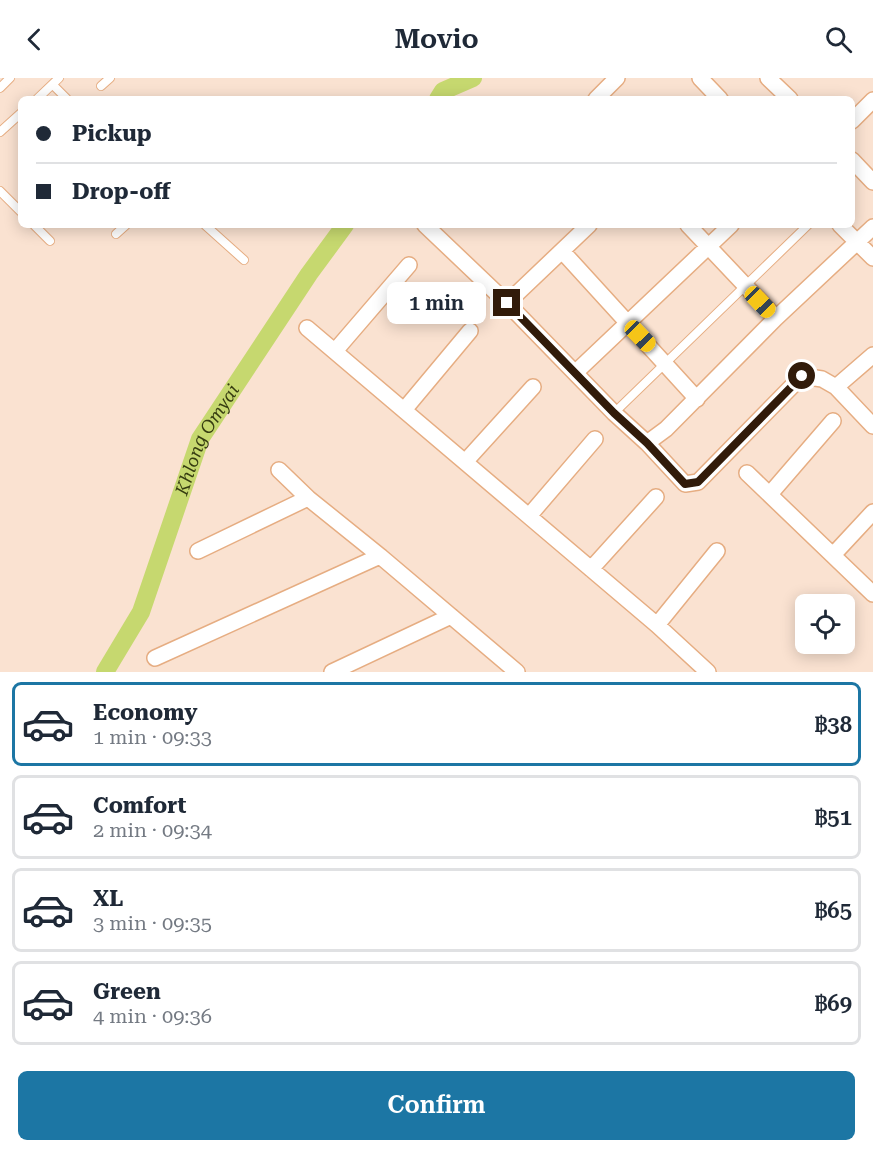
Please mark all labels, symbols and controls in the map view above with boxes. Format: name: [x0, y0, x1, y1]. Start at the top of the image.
icon: back: [18, 23, 51, 56]
text: Movio: [394, 23, 479, 55]
icon: search: [822, 23, 855, 56]
text: Pickup: [72, 121, 152, 146]
text: Drop-off: [72, 179, 170, 204]
callout: 1 min: [387, 282, 486, 324]
car: [741, 283, 779, 321]
route end: [493, 289, 520, 316]
text: 1 min: [409, 291, 464, 315]
car: [621, 317, 659, 355]
route start: [788, 362, 815, 389]
water label: Khlong Omyai: [170, 380, 243, 499]
map controls: [795, 594, 855, 654]
button: locate: [795, 594, 855, 654]
icon: car: [21, 697, 75, 751]
text: Economy: [93, 700, 197, 725]
text: ฿38: [815, 712, 852, 737]
text: 1 min · 09:33: [93, 725, 212, 749]
icon: car: [21, 790, 75, 844]
text: Comfort: [93, 793, 186, 818]
text: ฿51: [815, 805, 852, 830]
text: 2 min · 09:34: [93, 818, 212, 842]
icon: car: [21, 883, 75, 937]
text: XL: [93, 886, 123, 911]
text: ฿65: [815, 898, 852, 923]
text: 3 min · 09:35: [93, 911, 212, 935]
icon: car: [21, 976, 75, 1030]
text: Green: [93, 979, 161, 1004]
text: ฿69: [815, 991, 852, 1016]
text: 4 min · 09:36: [93, 1004, 212, 1028]
button: Confirm: [18, 1071, 855, 1140]

